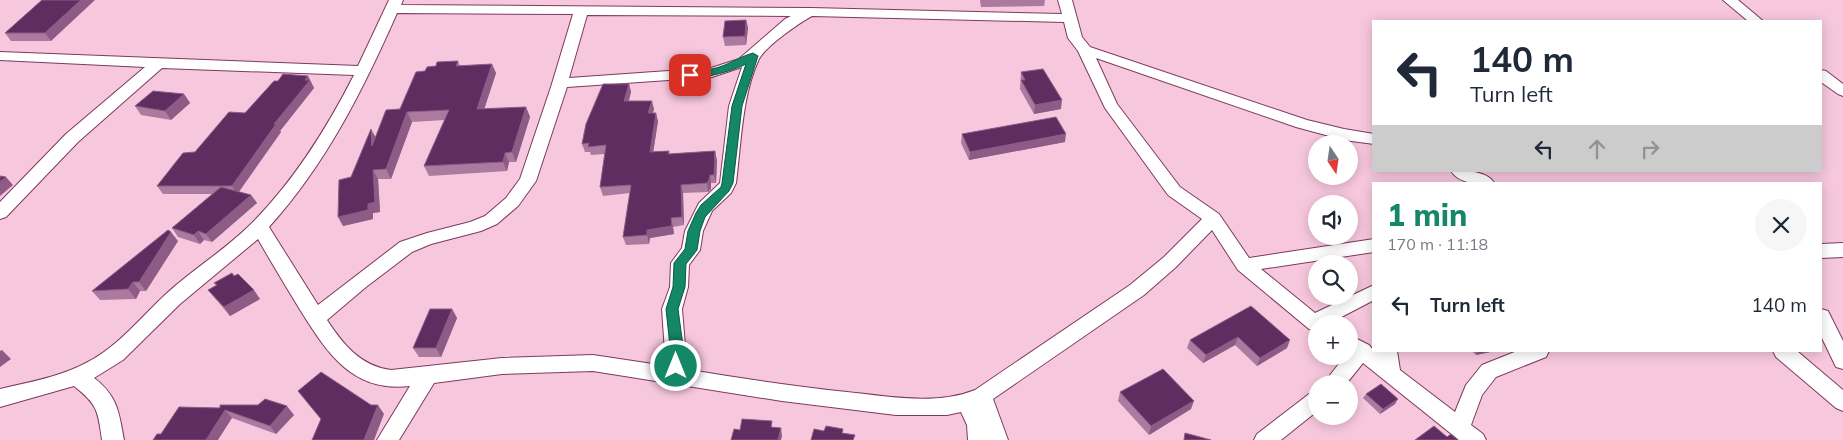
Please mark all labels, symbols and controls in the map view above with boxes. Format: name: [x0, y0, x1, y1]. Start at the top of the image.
text: 140 m: [1470, 37, 1574, 81]
icon: left: [1387, 40, 1452, 105]
pin: [669, 54, 711, 96]
icon: arrive: [676, 61, 704, 89]
text: Turn left: [1470, 80, 1553, 108]
north arrow: [1308, 135, 1358, 185]
map controls: [1308, 135, 1358, 425]
icon: left: [1530, 135, 1558, 163]
icon: ahead: [1583, 135, 1611, 163]
icon: right: [1636, 135, 1664, 163]
button: sound: [1308, 195, 1358, 245]
text: 1 min: [1387, 196, 1467, 234]
button: close: [1755, 199, 1807, 251]
text: 170 m · 11:18: [1387, 234, 1488, 254]
button: search: [1308, 255, 1358, 305]
icon: left: [1387, 291, 1415, 319]
text: Turn left: [1430, 293, 1505, 317]
text: 140 m: [1751, 293, 1807, 317]
button: +: [1308, 315, 1358, 365]
position arrow: [649, 339, 701, 391]
button: −: [1308, 375, 1358, 425]

